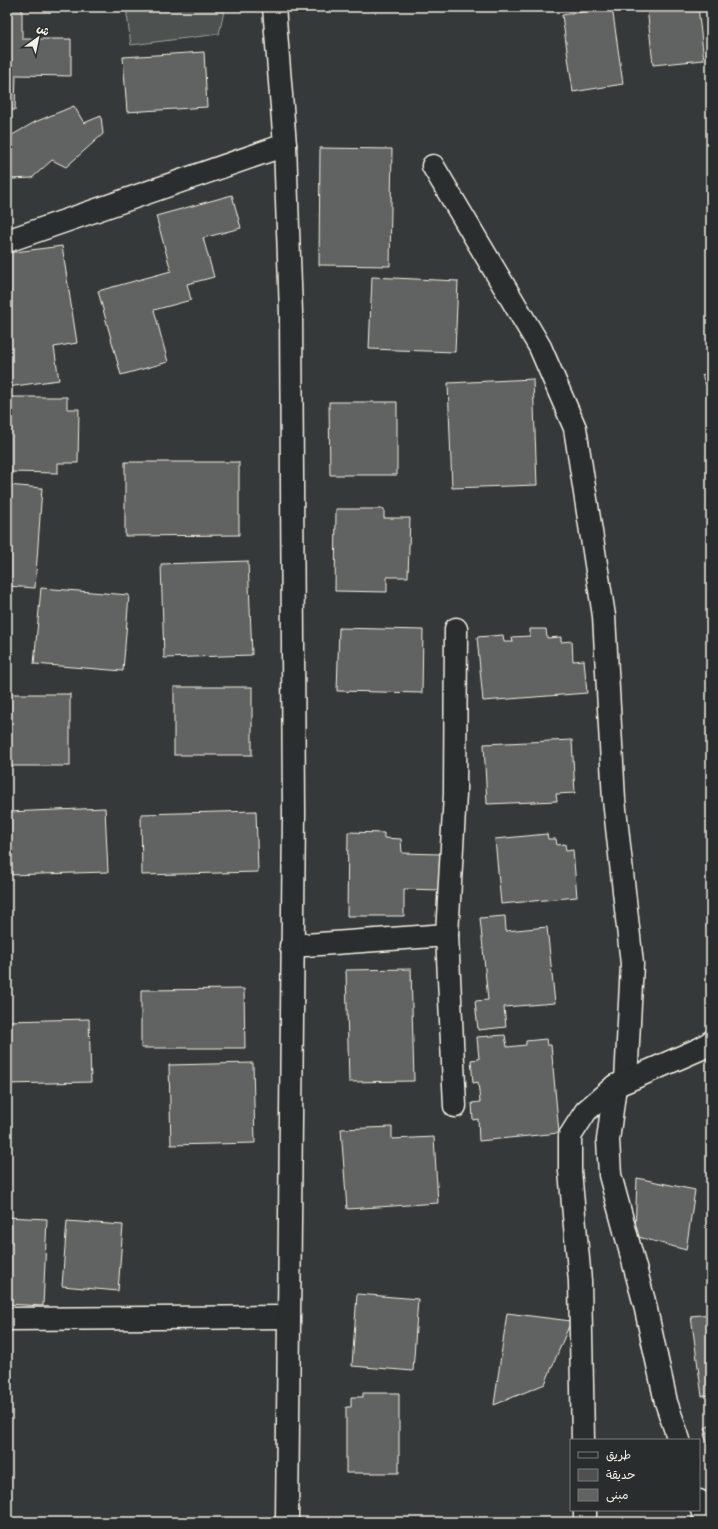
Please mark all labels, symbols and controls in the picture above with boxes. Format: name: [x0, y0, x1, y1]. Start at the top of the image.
north arrow: [18, 18, 58, 58]
text: ش: [33, 20, 52, 40]
legend: [570, 1439, 700, 1511]
text: طريق: [606, 1447, 631, 1465]
text: حديقة: [606, 1467, 635, 1485]
text: مبنى: [606, 1487, 629, 1505]

